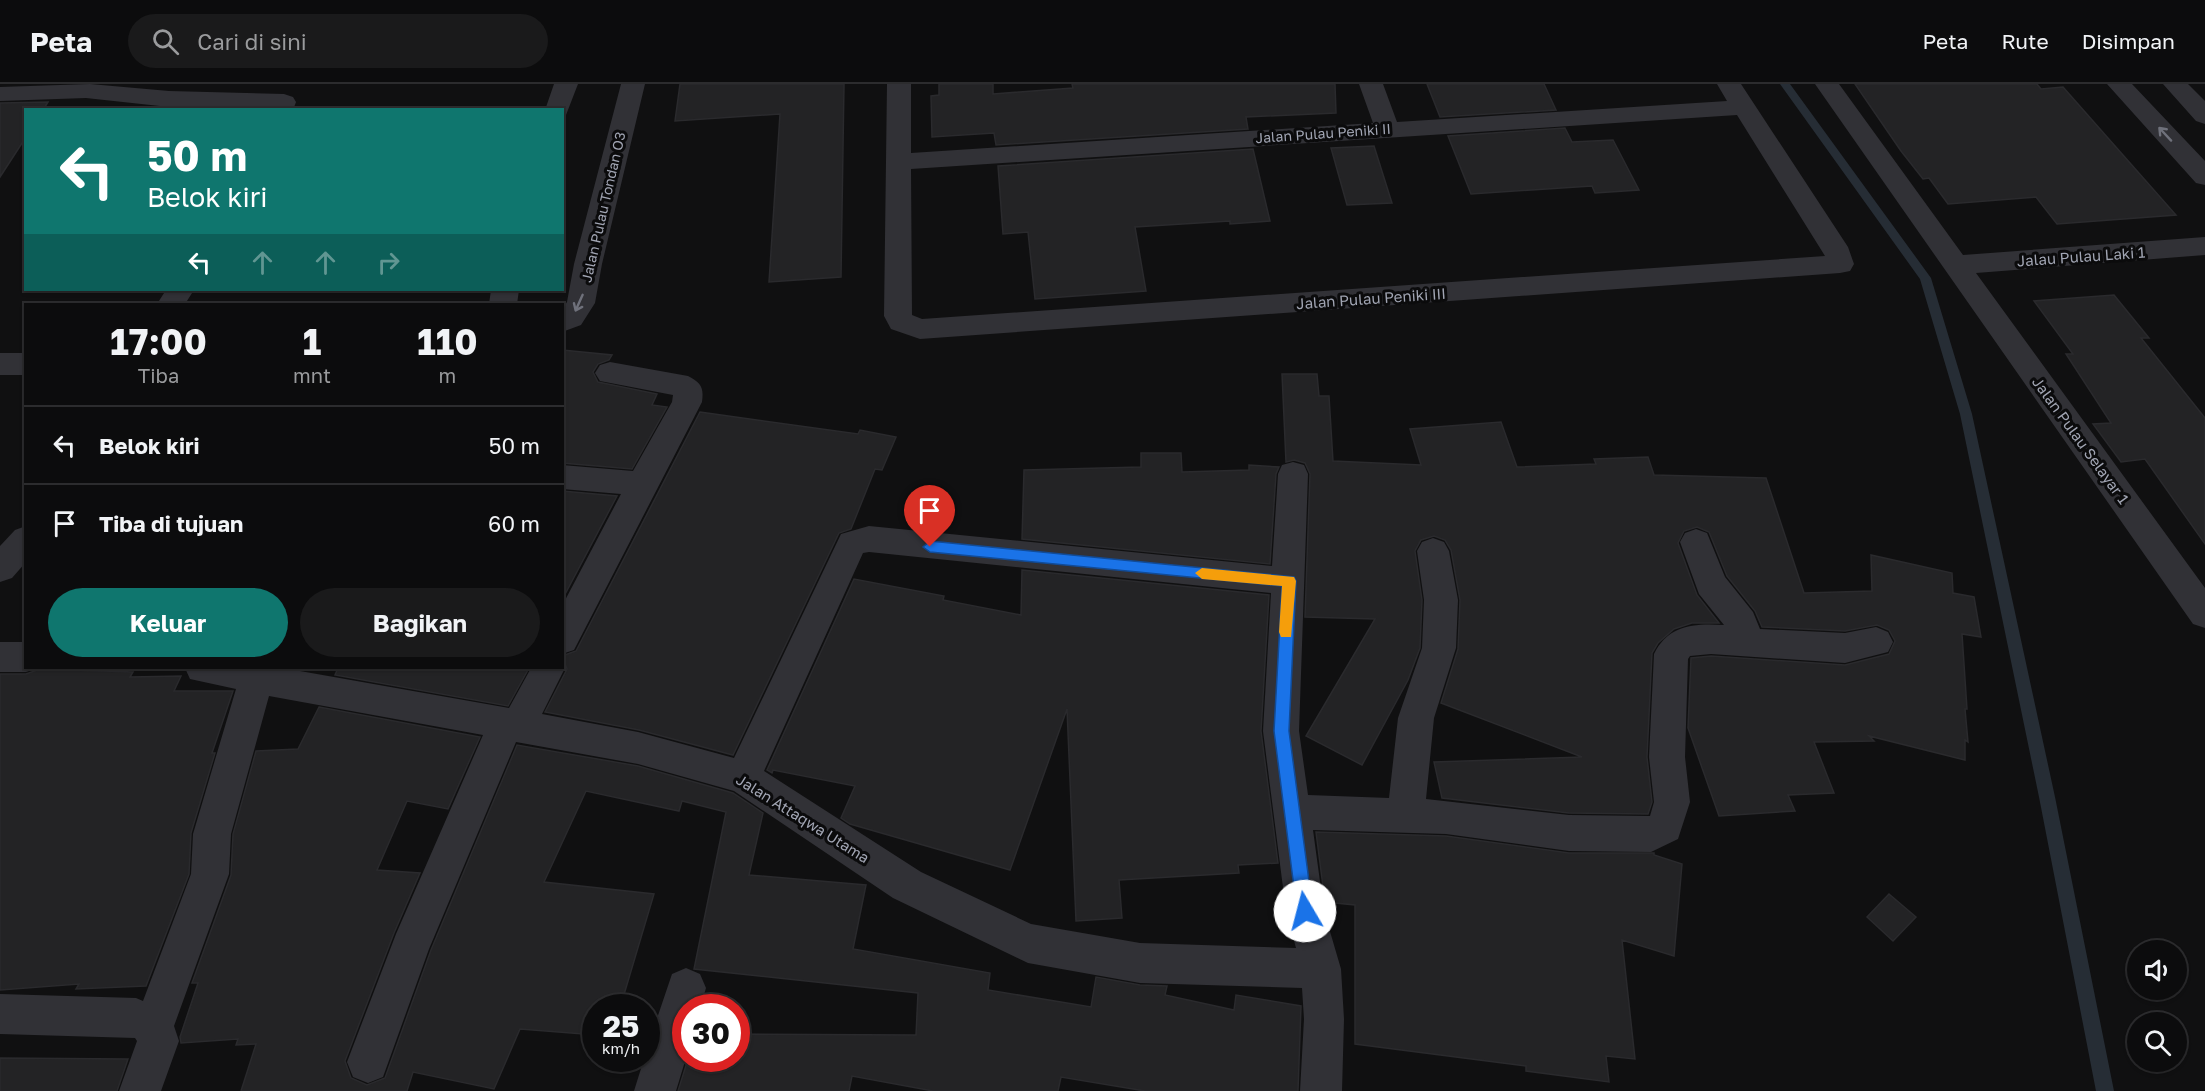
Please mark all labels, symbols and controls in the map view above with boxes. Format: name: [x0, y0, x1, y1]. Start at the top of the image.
search box: [128, 14, 548, 68]
text: Peta: [30, 25, 92, 58]
icon: search: [149, 25, 182, 58]
text: Cari di sini: [197, 28, 307, 55]
text: Peta: [1922, 28, 1968, 54]
text: Rute: [2001, 28, 2049, 54]
text: Disimpan: [2082, 28, 2175, 54]
street label: Jalan Pulau Peniki II: [1255, 120, 1391, 146]
one-way arrow: [2159, 127, 2173, 142]
text: 50 m: [147, 130, 247, 180]
street label: Jalan Pulau Tondan O3: [577, 130, 629, 284]
icon: left: [48, 132, 126, 210]
text: Belok kiri: [147, 181, 268, 213]
street label: Jalau Pulau Laki 1: [2016, 243, 2146, 269]
icon: left: [183, 246, 216, 279]
icon: ahead: [246, 246, 279, 279]
icon: ahead: [309, 246, 342, 279]
icon: right: [372, 246, 405, 279]
street label: Jalan Pulau Peniki III: [1296, 284, 1446, 312]
one-way arrow: [573, 294, 584, 312]
text: 17:00: [110, 320, 207, 363]
text: 1: [303, 320, 321, 363]
text: 110: [417, 320, 478, 363]
text: Tiba: [138, 363, 179, 387]
text: mnt: [293, 363, 331, 387]
text: m: [439, 363, 456, 387]
street label: Jalan Pulau Selayar 1: [2029, 373, 2133, 507]
icon: left: [48, 429, 81, 462]
text: Belok kiri: [99, 432, 200, 459]
text: 50 m: [489, 432, 540, 459]
pin: [904, 485, 955, 547]
icon: arrive: [913, 494, 946, 527]
icon: arrive: [48, 507, 81, 540]
text: Tiba di tujuan: [99, 510, 243, 537]
text: 60 m: [488, 510, 540, 537]
button: Keluar: [48, 588, 288, 657]
button: Bagikan: [300, 588, 540, 657]
street label: Jalan Attaqwa Utama: [733, 770, 873, 866]
position arrow: [1273, 879, 1337, 943]
map controls: [2127, 940, 2187, 1072]
button: sound: [2127, 940, 2187, 1000]
speed limit sign: 30: [672, 994, 750, 1072]
text: 25: [603, 1008, 639, 1044]
button: search: [2127, 1012, 2187, 1072]
text: km/h: [602, 1039, 640, 1057]

